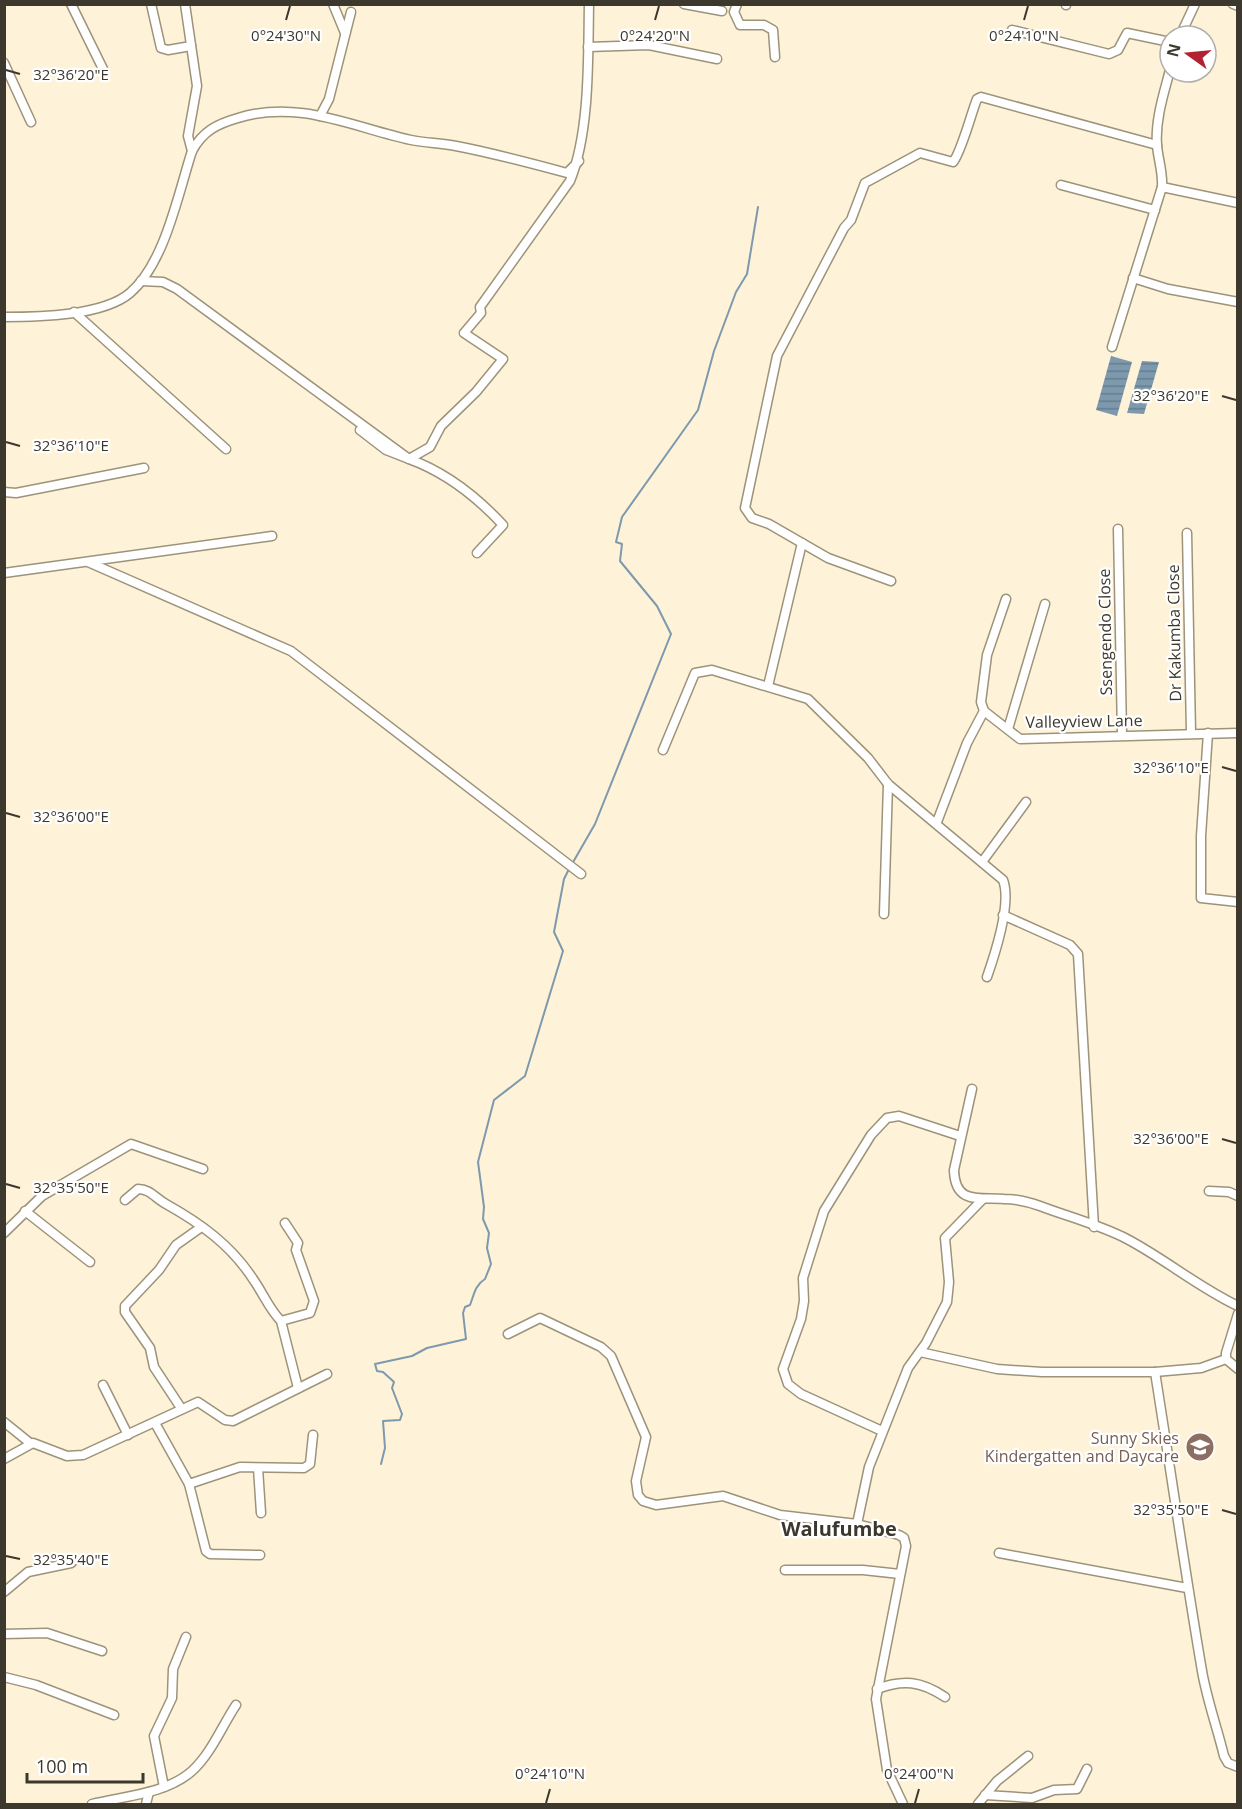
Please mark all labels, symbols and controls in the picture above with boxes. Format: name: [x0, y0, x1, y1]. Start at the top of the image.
north arrow: [1158, 24, 1218, 84]
text: 0°24'30"N: [251, 25, 321, 45]
text: 0°24'20"N: [620, 25, 690, 45]
text: 0°24'10"N: [989, 25, 1059, 45]
text: N: [1161, 41, 1186, 59]
text: 32°36'20"E: [33, 64, 109, 84]
text: 32°36'20"E: [1133, 385, 1209, 405]
text: 32°36'10"E: [33, 435, 109, 455]
street label: Dr Kakumba Close: [1162, 564, 1186, 702]
street label: Ssengendo Close: [1093, 569, 1117, 695]
street label: Valleyview Lane: [1025, 709, 1143, 733]
text: 32°36'10"E: [1133, 757, 1209, 777]
text: 32°36'00"E: [33, 806, 109, 826]
text: 32°36'00"E: [1133, 1128, 1209, 1148]
text: 32°35'50"E: [33, 1177, 109, 1197]
place label: Sunny Skies Kindergatten and Daycare: [985, 1427, 1179, 1467]
school or university icon: Sunny Skies Kindergatten and Daycare: [1184, 1431, 1216, 1463]
text: 32°35'50"E: [1133, 1499, 1209, 1519]
district label: Walufumbe: [781, 1515, 897, 1542]
text: 32°35'40"E: [33, 1549, 109, 1569]
scale bar: [27, 1746, 142, 1784]
text: 100 m: [36, 1754, 88, 1778]
text: 0°24'10"N: [515, 1763, 585, 1783]
text: 0°24'00"N: [884, 1763, 954, 1783]

